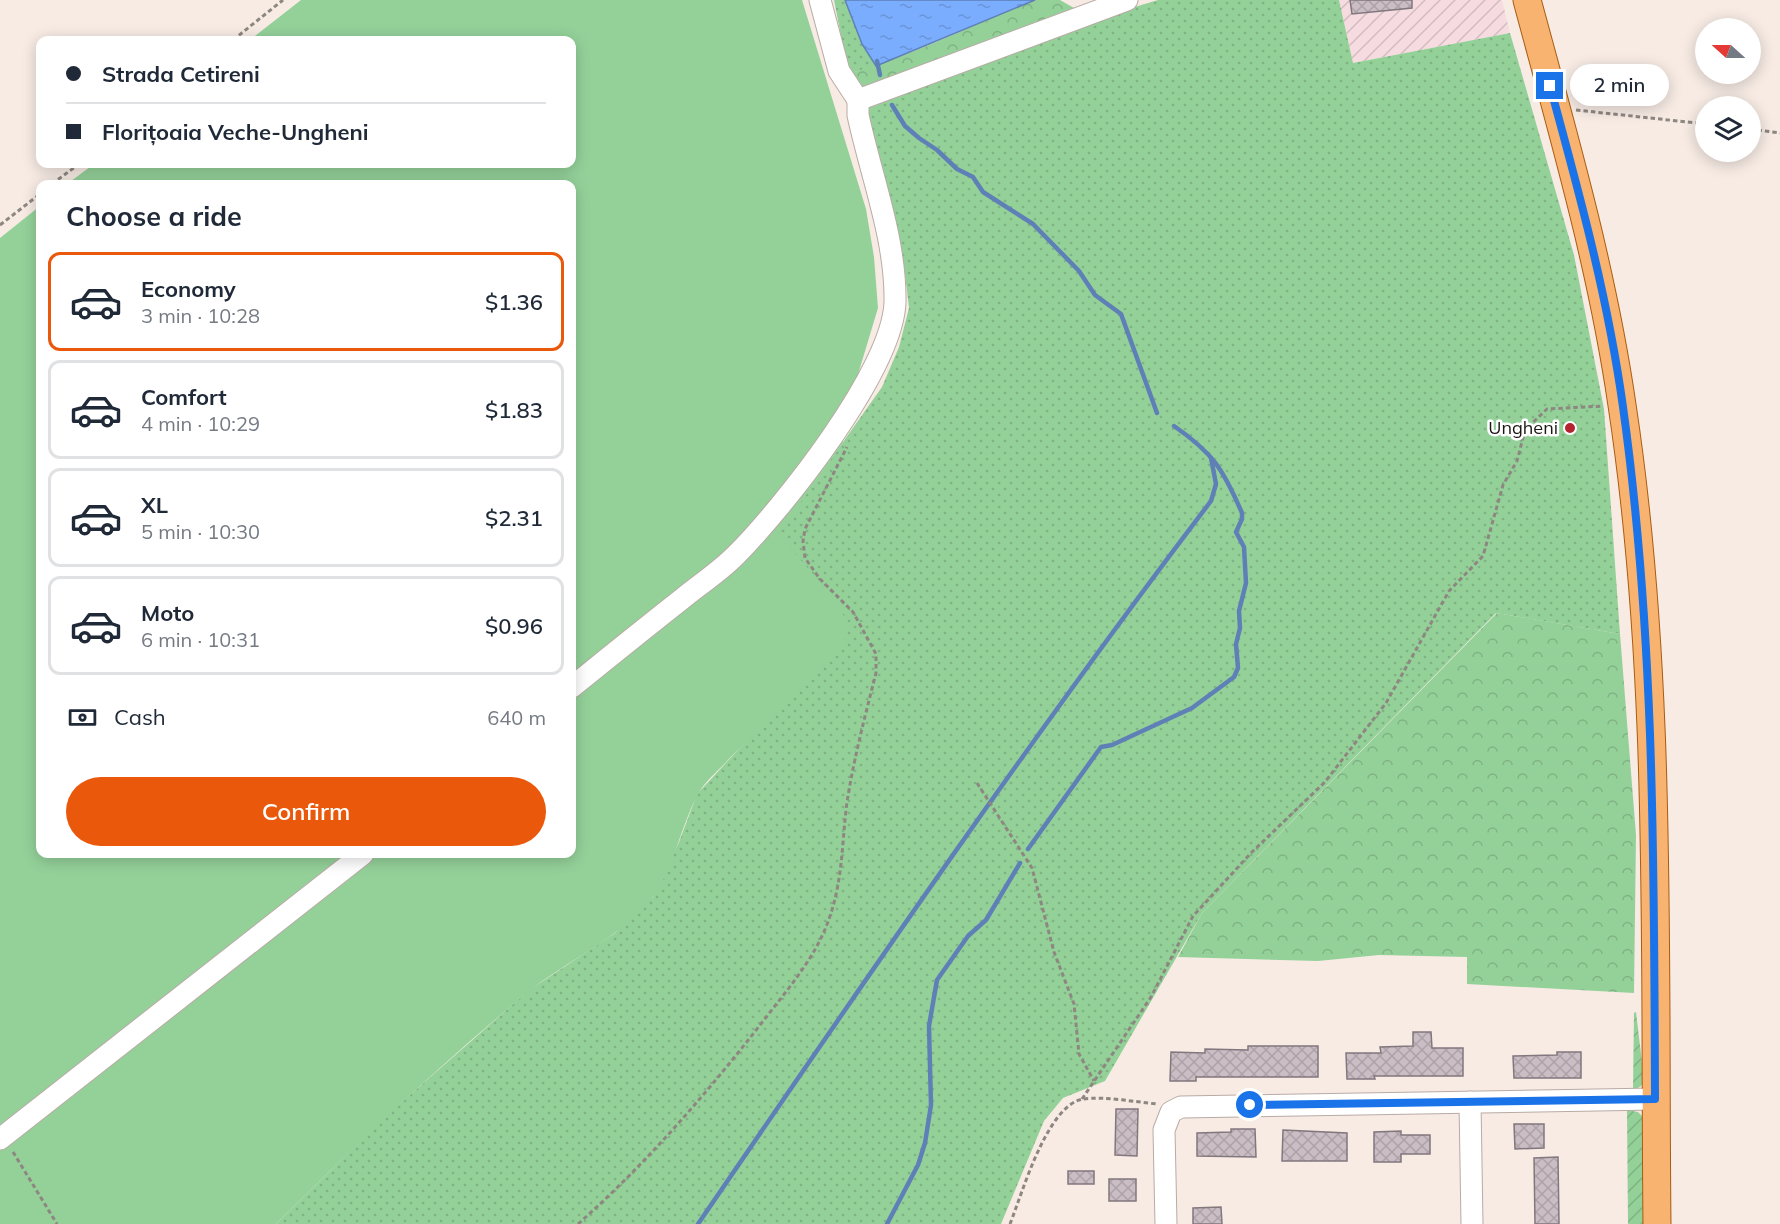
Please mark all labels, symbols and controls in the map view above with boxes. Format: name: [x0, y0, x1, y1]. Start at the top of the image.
north arrow: [1695, 18, 1761, 84]
map controls: [1695, 18, 1761, 162]
text: Strada Cetireni: [102, 60, 260, 88]
callout: 2 min: [1571, 65, 1670, 107]
route end: [1536, 72, 1563, 99]
text: 2 min: [1594, 72, 1645, 97]
button: layers: [1695, 96, 1761, 162]
text: Florițoaia Veche-Ungheni: [102, 118, 368, 146]
text: Choose a ride: [66, 199, 242, 233]
icon: car: [69, 275, 123, 329]
text: Economy: [141, 275, 236, 303]
text: $1.36: [485, 288, 543, 316]
text: 3 min · 10:28: [141, 303, 260, 328]
icon: car: [69, 383, 123, 437]
text: Comfort: [141, 383, 227, 411]
text: $1.83: [485, 396, 543, 424]
text: 4 min · 10:29: [141, 411, 260, 436]
place label: Ungheni: [1488, 416, 1558, 439]
marker: Ungheni: [1563, 421, 1577, 435]
icon: car: [69, 491, 123, 545]
text: XL: [141, 491, 168, 519]
text: $2.31: [485, 504, 543, 532]
text: 5 min · 10:30: [141, 519, 260, 544]
icon: car: [69, 599, 123, 653]
text: Moto: [141, 599, 194, 627]
text: $0.96: [485, 612, 543, 640]
text: 6 min · 10:31: [141, 627, 260, 652]
icon: cash: [66, 701, 99, 734]
text: Cash: [114, 703, 166, 731]
text: 640 m: [487, 705, 546, 730]
button: Confirm: [66, 777, 546, 846]
route start: [1236, 1091, 1263, 1118]

